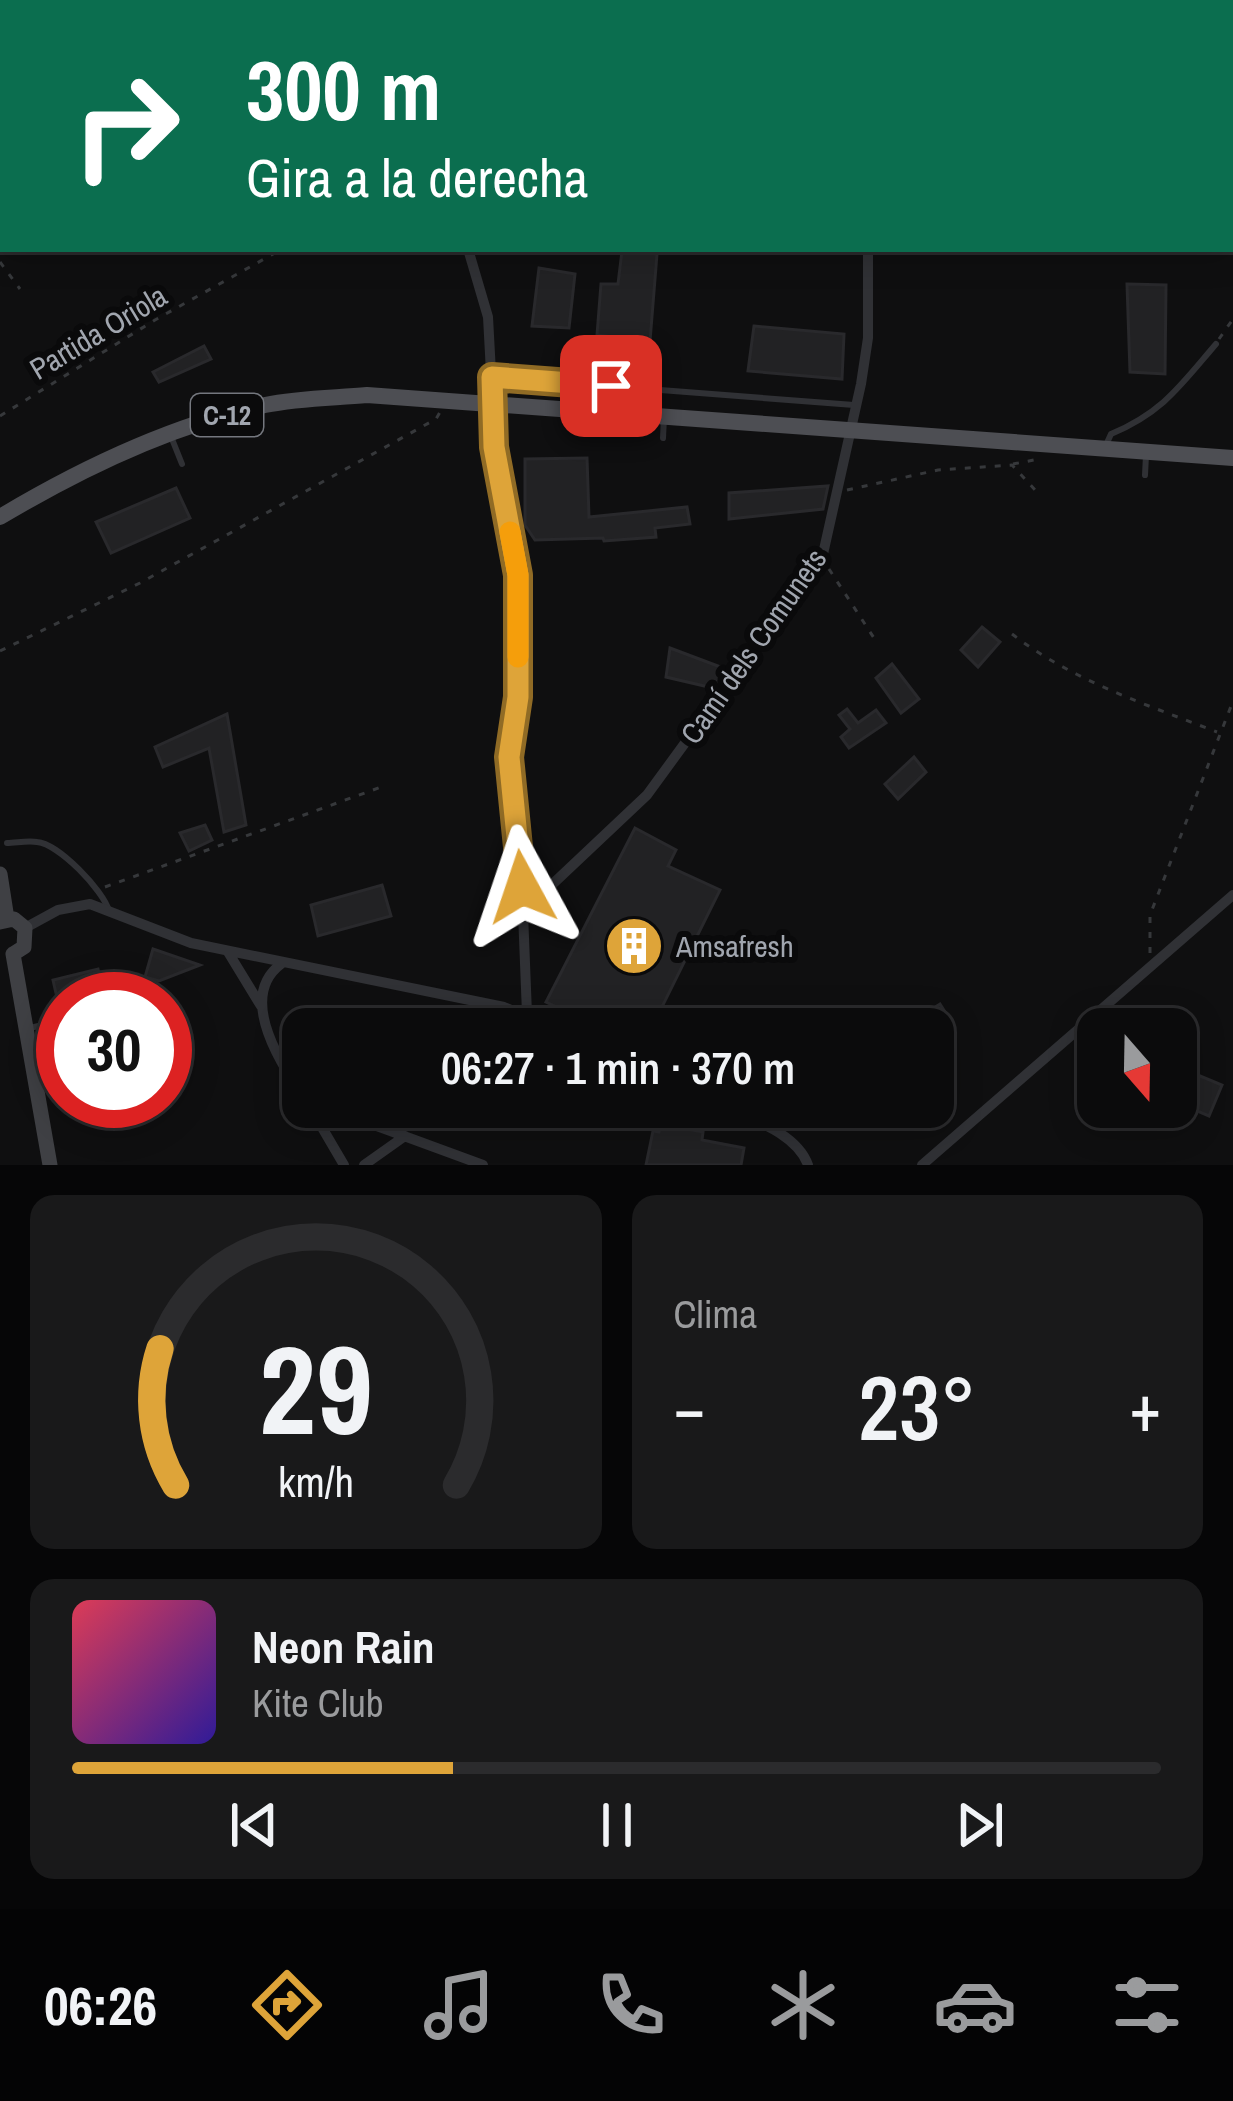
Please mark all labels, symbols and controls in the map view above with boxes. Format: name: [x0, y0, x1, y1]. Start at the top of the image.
text: 300 m: [246, 33, 441, 146]
icon: right: [48, 48, 204, 204]
text: Gira a la derecha: [246, 141, 588, 214]
street label: Partida Oriola: [22, 275, 174, 389]
pin: [560, 335, 662, 437]
icon: arrive: [578, 353, 644, 419]
road number: C-12: [191, 394, 263, 436]
street label: Camí dels Comunets: [671, 540, 835, 752]
position arrow: [459, 824, 585, 950]
building icon: Amsafresh: [603, 915, 665, 977]
place label: Amsafresh: [675, 926, 794, 966]
speed limit sign: 30: [36, 972, 192, 1128]
north arrow: [1077, 1008, 1197, 1128]
map controls: [1077, 1008, 1197, 1128]
text: 06:27 · 1 min · 370 m: [441, 1037, 795, 1098]
text: Clima: [674, 1288, 757, 1340]
text: 29: [259, 1305, 373, 1473]
text: 23°: [858, 1347, 976, 1468]
text: −: [674, 1363, 705, 1452]
text: +: [1129, 1363, 1161, 1452]
text: km/h: [278, 1453, 354, 1510]
text: Neon Rain: [252, 1616, 434, 1677]
text: Kite Club: [252, 1677, 384, 1729]
icon: previous: [221, 1792, 287, 1858]
icon: pause: [584, 1792, 650, 1858]
icon: next: [947, 1792, 1013, 1858]
icon: directions: [245, 1963, 329, 2047]
icon: music: [417, 1963, 501, 2047]
icon: phone: [589, 1963, 673, 2047]
icon: climate: [761, 1963, 845, 2047]
icon: car: [933, 1963, 1017, 2047]
icon: filters: [1105, 1963, 1189, 2047]
text: 06:26: [44, 1969, 157, 2042]

